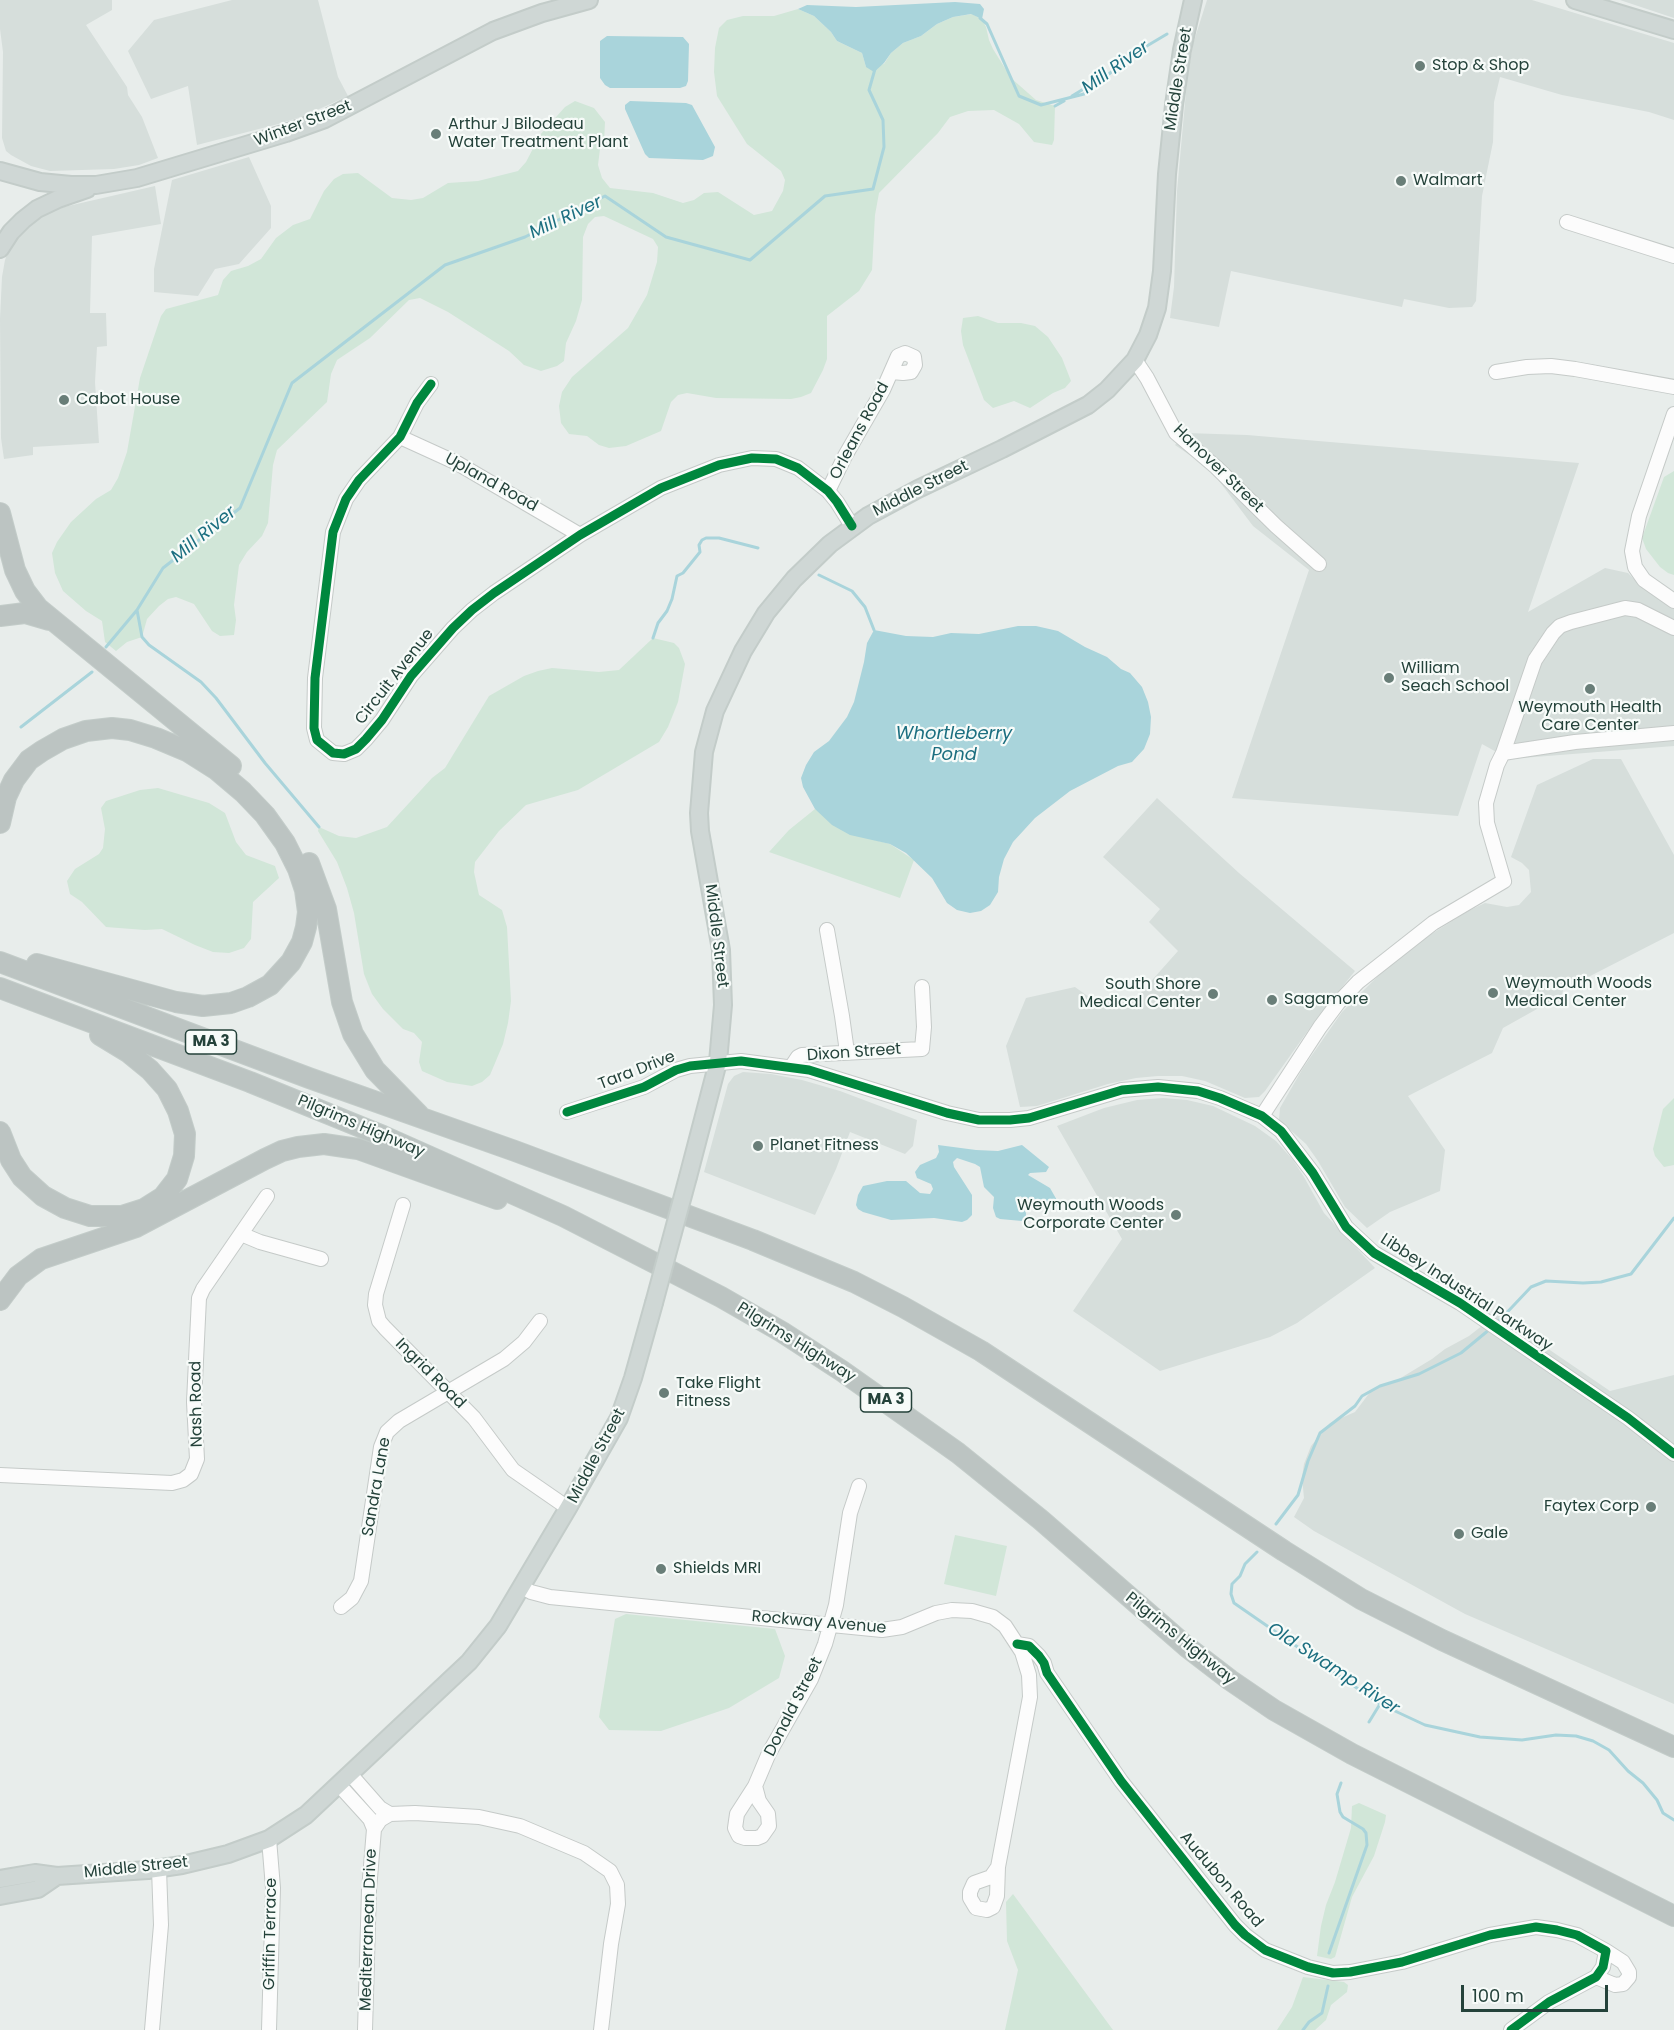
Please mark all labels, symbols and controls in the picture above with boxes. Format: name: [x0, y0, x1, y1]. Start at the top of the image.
street label: Middle Street: [1161, 26, 1197, 132]
water label: Mill River: [1078, 37, 1154, 99]
place label: Stop & Shop: [1432, 56, 1529, 76]
marker: Stop & Shop: [1413, 59, 1427, 73]
street label: Winter Street: [252, 97, 354, 151]
place label: Arthur J Bilodeau Water Treatment Plant: [448, 115, 628, 153]
marker: Arthur J Bilodeau Water Treatment Plant: [429, 127, 443, 141]
place label: Walmart: [1413, 171, 1482, 191]
marker: Walmart: [1394, 174, 1408, 188]
water label: Mill River: [526, 192, 606, 244]
street label: Orleans Road: [826, 379, 894, 483]
place label: Cabot House: [76, 390, 180, 410]
marker: Cabot House: [57, 393, 71, 407]
street label: Hanover Street: [1169, 421, 1267, 517]
street label: Upland Road: [441, 450, 541, 516]
street label: Middle Street: [870, 457, 972, 521]
water label: Mill River: [167, 502, 241, 568]
street label: Circuit Avenue: [352, 625, 438, 729]
place label: William Seach School: [1401, 659, 1509, 697]
marker: William Seach School: [1382, 671, 1396, 685]
marker: Weymouth Health Care Center: [1583, 682, 1597, 696]
place label: Weymouth Health Care Center: [1518, 698, 1662, 736]
water label: Whortleberry Pond: [896, 723, 1012, 766]
street label: Middle Street: [700, 883, 732, 989]
place label: Weymouth Woods Medical Center: [1505, 974, 1652, 1012]
place label: South Shore Medical Center: [1080, 975, 1201, 1013]
marker: Weymouth Woods Medical Center: [1486, 986, 1500, 1000]
marker: South Shore Medical Center: [1206, 987, 1220, 1001]
place label: Sagamore: [1284, 990, 1368, 1010]
marker: Sagamore: [1265, 993, 1279, 1007]
road number: MA 3: [186, 1030, 236, 1054]
street label: Dixon Street: [806, 1040, 902, 1066]
street label: Tara Drive: [596, 1048, 678, 1094]
street label: Pilgrims Highway: [295, 1092, 427, 1162]
place label: Planet Fitness: [770, 1136, 879, 1156]
marker: Planet Fitness: [751, 1139, 765, 1153]
place label: Weymouth Woods Corporate Center: [1017, 1196, 1164, 1234]
marker: Weymouth Woods Corporate Center: [1169, 1208, 1183, 1222]
street label: Libbey Industrial Parkway: [1376, 1230, 1556, 1356]
street label: Pilgrims Highway: [733, 1299, 859, 1387]
street label: Ingrid Road: [391, 1335, 469, 1413]
street label: Nash Road: [187, 1361, 207, 1447]
place label: Take Flight Fitness: [676, 1374, 761, 1412]
marker: Take Flight Fitness: [657, 1386, 671, 1400]
road number: MA 3: [860, 1388, 912, 1412]
street label: Middle Street: [564, 1405, 630, 1507]
street label: Sandra Lane: [359, 1436, 395, 1538]
place label: Faytex Corp: [1544, 1497, 1639, 1517]
marker: Faytex Corp: [1644, 1500, 1658, 1514]
place label: Gale: [1471, 1524, 1508, 1544]
marker: Gale: [1452, 1527, 1466, 1541]
place label: Shields MRI: [673, 1559, 761, 1579]
marker: Shields MRI: [654, 1562, 668, 1576]
street label: Pilgrims Highway: [1121, 1589, 1239, 1689]
street label: Rockway Avenue: [751, 1608, 887, 1638]
water label: Old Swamp River: [1263, 1618, 1403, 1720]
street label: Donald Street: [761, 1654, 827, 1760]
street label: Audubon Road: [1175, 1828, 1267, 1932]
street label: Mediterranean Drive: [357, 1848, 381, 2012]
street label: Middle Street: [83, 1853, 189, 1883]
street label: Griffin Terrace: [260, 1878, 282, 1990]
scale bar: [1464, 1973, 1611, 2011]
text: 100 m: [1472, 1983, 1524, 2008]

